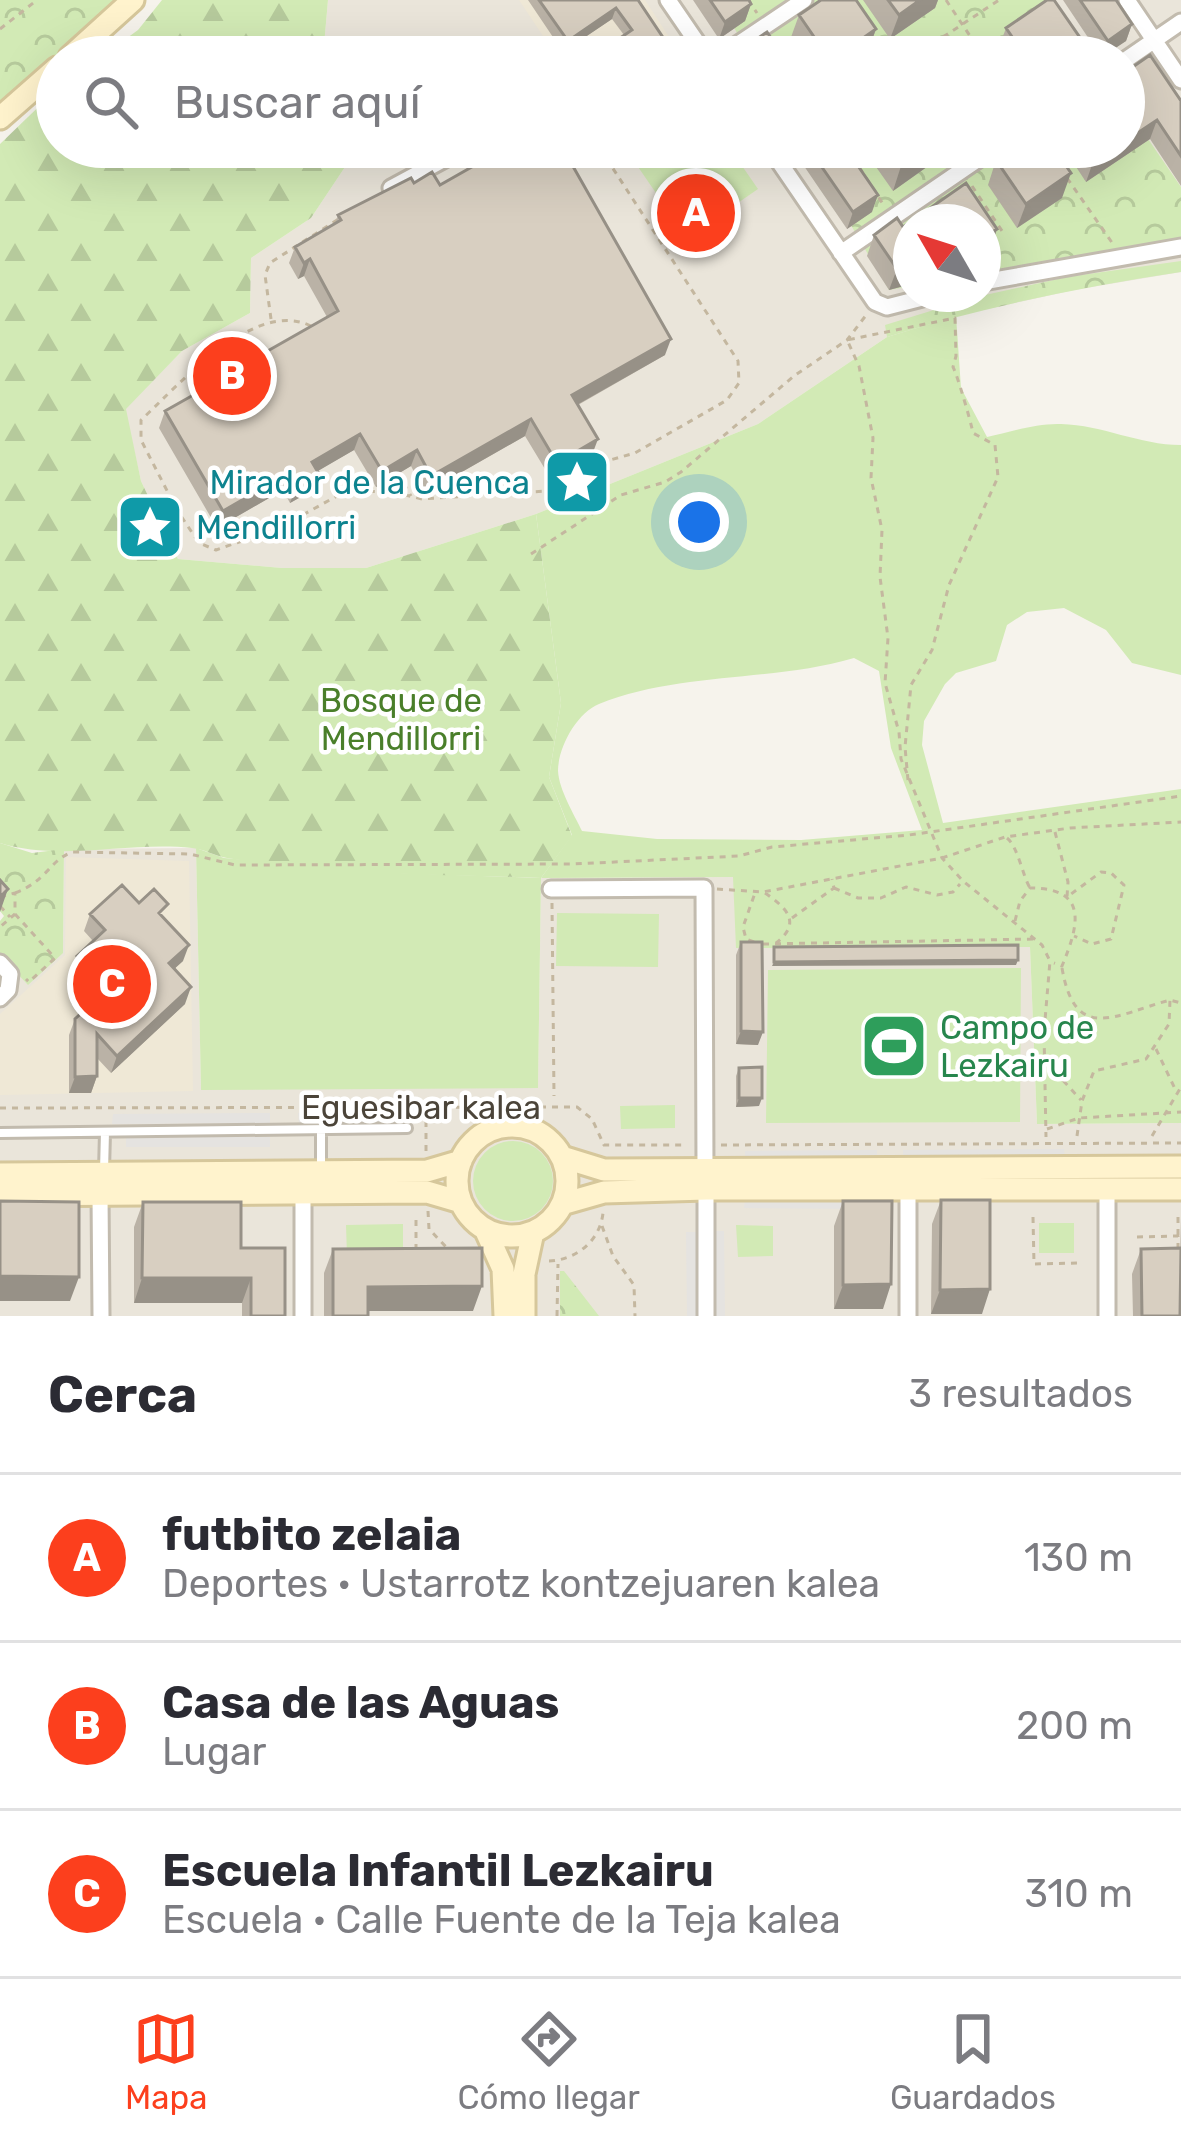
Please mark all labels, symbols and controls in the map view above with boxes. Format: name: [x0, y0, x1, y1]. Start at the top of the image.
search box: [36, 36, 1145, 168]
icon: search: [78, 69, 144, 135]
text: Buscar aquí: [174, 76, 421, 129]
pin: A: [657, 168, 735, 258]
north arrow: [893, 204, 1001, 312]
pin: B: [193, 331, 271, 421]
place icon: Mirador de la Cuenca: [542, 447, 612, 517]
place label: Mirador de la Cuenca: [210, 463, 530, 502]
place icon: Mendillorri: [115, 492, 185, 562]
your location: [669, 492, 729, 552]
place label: Mendillorri: [196, 508, 356, 547]
park label: Bosque de Mendillorri: [320, 681, 482, 758]
pin: C: [73, 939, 151, 1029]
place label: Campo de Lezkairu: [940, 1008, 1094, 1085]
sports icon: Campo de Lezkairu: [859, 1011, 929, 1081]
street label: Eguesibar kalea: [301, 1088, 541, 1127]
text: Cerca: [48, 1364, 197, 1425]
text: 3 resultados: [909, 1371, 1133, 1417]
text: futbito zelaia: [162, 1508, 461, 1561]
text: A: [73, 1535, 101, 1581]
text: 130 m: [1024, 1535, 1133, 1581]
text: Deportes · Ustarrotz kontzejuaren kalea: [162, 1561, 880, 1607]
text: Casa de las Aguas: [162, 1676, 559, 1729]
text: B: [73, 1703, 101, 1749]
text: 200 m: [1016, 1703, 1133, 1749]
text: Lugar: [162, 1729, 266, 1775]
text: Escuela Infantil Lezkairu: [162, 1844, 714, 1897]
text: C: [73, 1871, 101, 1917]
text: 310 m: [1025, 1871, 1133, 1917]
text: Escuela · Calle Fuente de la Teja kalea: [162, 1897, 841, 1943]
tab: Mapa: [125, 2006, 207, 2117]
tab: Cómo llegar: [458, 2006, 640, 2117]
tab: Guardados: [890, 2006, 1056, 2117]

